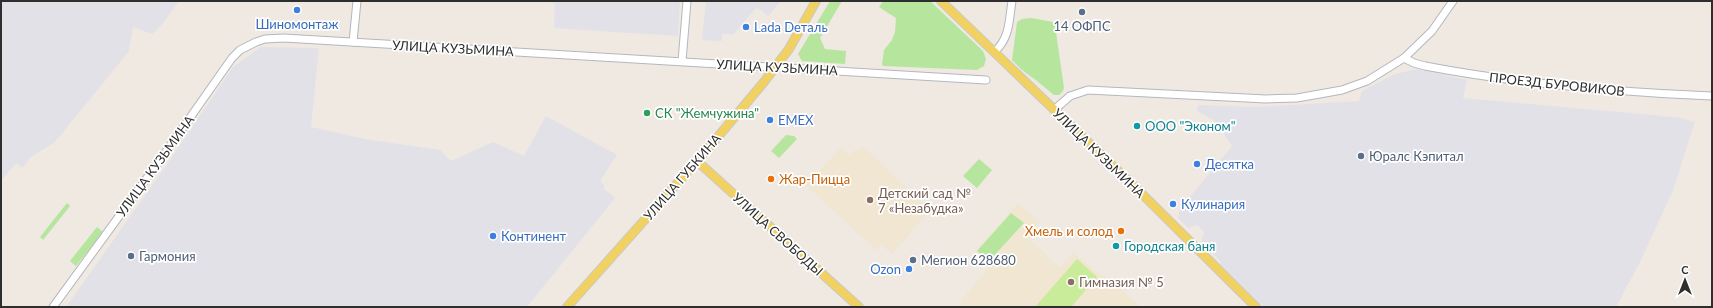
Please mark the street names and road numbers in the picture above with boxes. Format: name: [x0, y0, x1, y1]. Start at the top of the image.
street label: УЛИЦА КУЗЬМИНА: [392, 37, 514, 59]
street label: УЛИЦА КУЗЬМИНА: [716, 56, 838, 78]
street label: ПРОЕЗД БУРОВИКОВ: [1488, 69, 1626, 99]
street label: УЛИЦА КУЗЬМИНА: [1050, 105, 1149, 201]
street label: УЛИЦА КУЗЬМИНА: [113, 112, 197, 220]
street label: УЛИЦА ГУБКИНА: [640, 130, 724, 224]
street label: УЛИЦА СВОБОДЫ: [729, 189, 827, 279]

